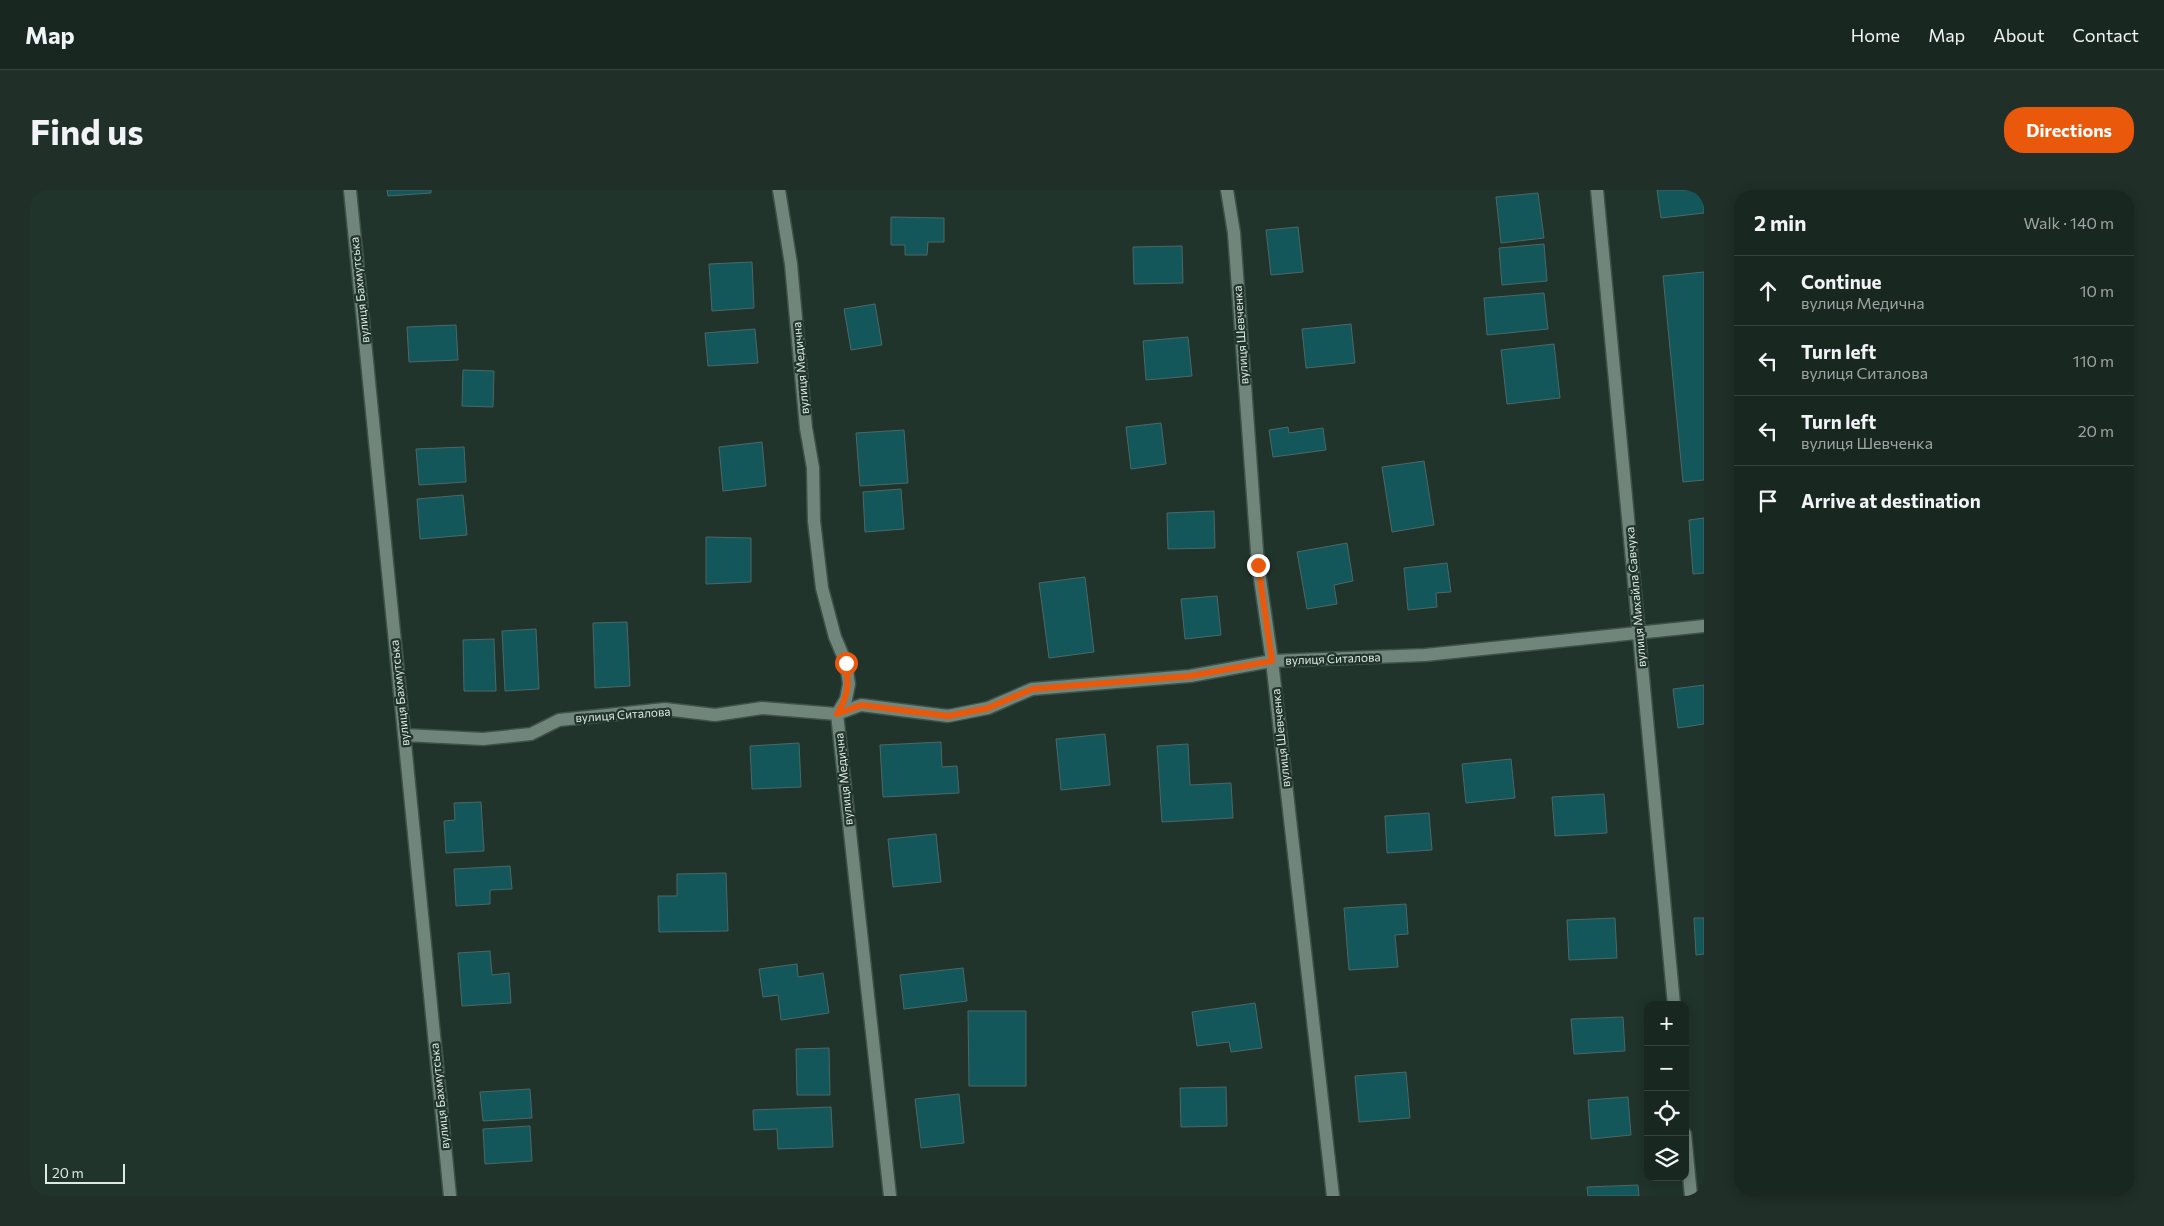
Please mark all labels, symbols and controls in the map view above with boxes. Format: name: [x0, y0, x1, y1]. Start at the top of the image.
text: Map: [25, 20, 75, 49]
text: Home: [1851, 24, 1900, 46]
text: Map: [1928, 24, 1965, 46]
text: About: [1993, 24, 2045, 46]
text: Contact: [2073, 24, 2139, 46]
button: Directions: [2004, 107, 2134, 153]
text: Find us: [30, 109, 144, 152]
text: 2 min: [1754, 210, 1806, 235]
text: Walk · 140 m: [2024, 213, 2114, 232]
street label: вулиця Бахмутська: [346, 236, 372, 344]
text: Continue: [1801, 270, 1881, 293]
icon: ahead: [1754, 277, 1782, 305]
text: 10 m: [2080, 281, 2114, 300]
street label: вулиця Шевченка: [1230, 285, 1250, 385]
text: вулиця Медична: [1801, 293, 1925, 312]
street label: вулиця Медична: [789, 321, 811, 415]
text: Turn left: [1801, 340, 1876, 363]
icon: left: [1754, 347, 1782, 375]
text: 110 m: [2073, 351, 2114, 370]
text: вулиця Ситалова: [1801, 363, 1928, 382]
text: Turn left: [1801, 410, 1876, 433]
icon: left: [1754, 417, 1782, 445]
text: 20 m: [2078, 421, 2114, 440]
text: вулиця Шевченка: [1801, 433, 1933, 452]
icon: arrive: [1754, 487, 1782, 515]
text: Arrive at destination: [1801, 489, 1981, 512]
street label: вулиця Михайла Савчука: [1622, 526, 1648, 668]
route end: [1247, 554, 1270, 577]
street label: вулиця Бахмутська: [386, 639, 412, 747]
street label: вулиця Ситалова: [1285, 649, 1381, 667]
route start: [835, 652, 858, 675]
street label: вулиця Шевченка: [1268, 688, 1292, 788]
street label: вулиця Ситалова: [575, 704, 671, 724]
street label: вулиця Медична: [831, 732, 855, 826]
map controls: [1644, 1001, 1689, 1181]
button: +: [1644, 1001, 1689, 1046]
street label: вулиця Бахмутська: [426, 1042, 452, 1150]
button: −: [1644, 1046, 1689, 1091]
button: locate: [1644, 1091, 1689, 1136]
button: layers: [1644, 1136, 1689, 1181]
scale bar: [45, 1161, 125, 1184]
text: 20 m: [52, 1164, 84, 1181]

